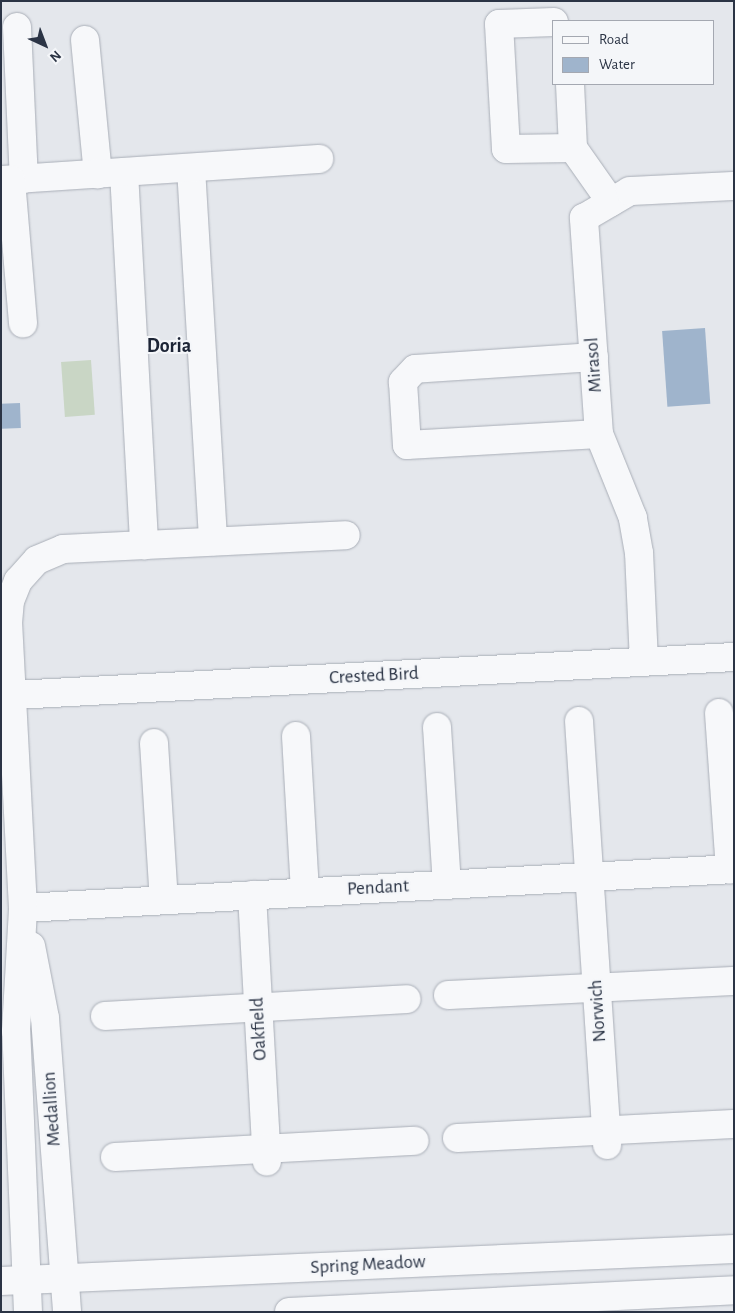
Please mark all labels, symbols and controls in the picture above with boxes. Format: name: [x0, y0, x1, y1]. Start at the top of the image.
north arrow: [20, 20, 70, 70]
legend: [552, 20, 715, 85]
text: Road: [599, 32, 629, 47]
text: N: [47, 48, 64, 64]
text: Water: [599, 57, 635, 72]
district label: Doria: [147, 334, 191, 358]
street label: Mirasol: [581, 337, 607, 393]
street label: Crested Bird: [329, 662, 419, 690]
street label: Pendant: [346, 875, 410, 901]
street label: Norwich: [584, 979, 612, 1043]
street label: Oakfield: [246, 997, 272, 1061]
street label: Medallion: [38, 1071, 66, 1147]
street label: Spring Meadow: [310, 1251, 426, 1279]

